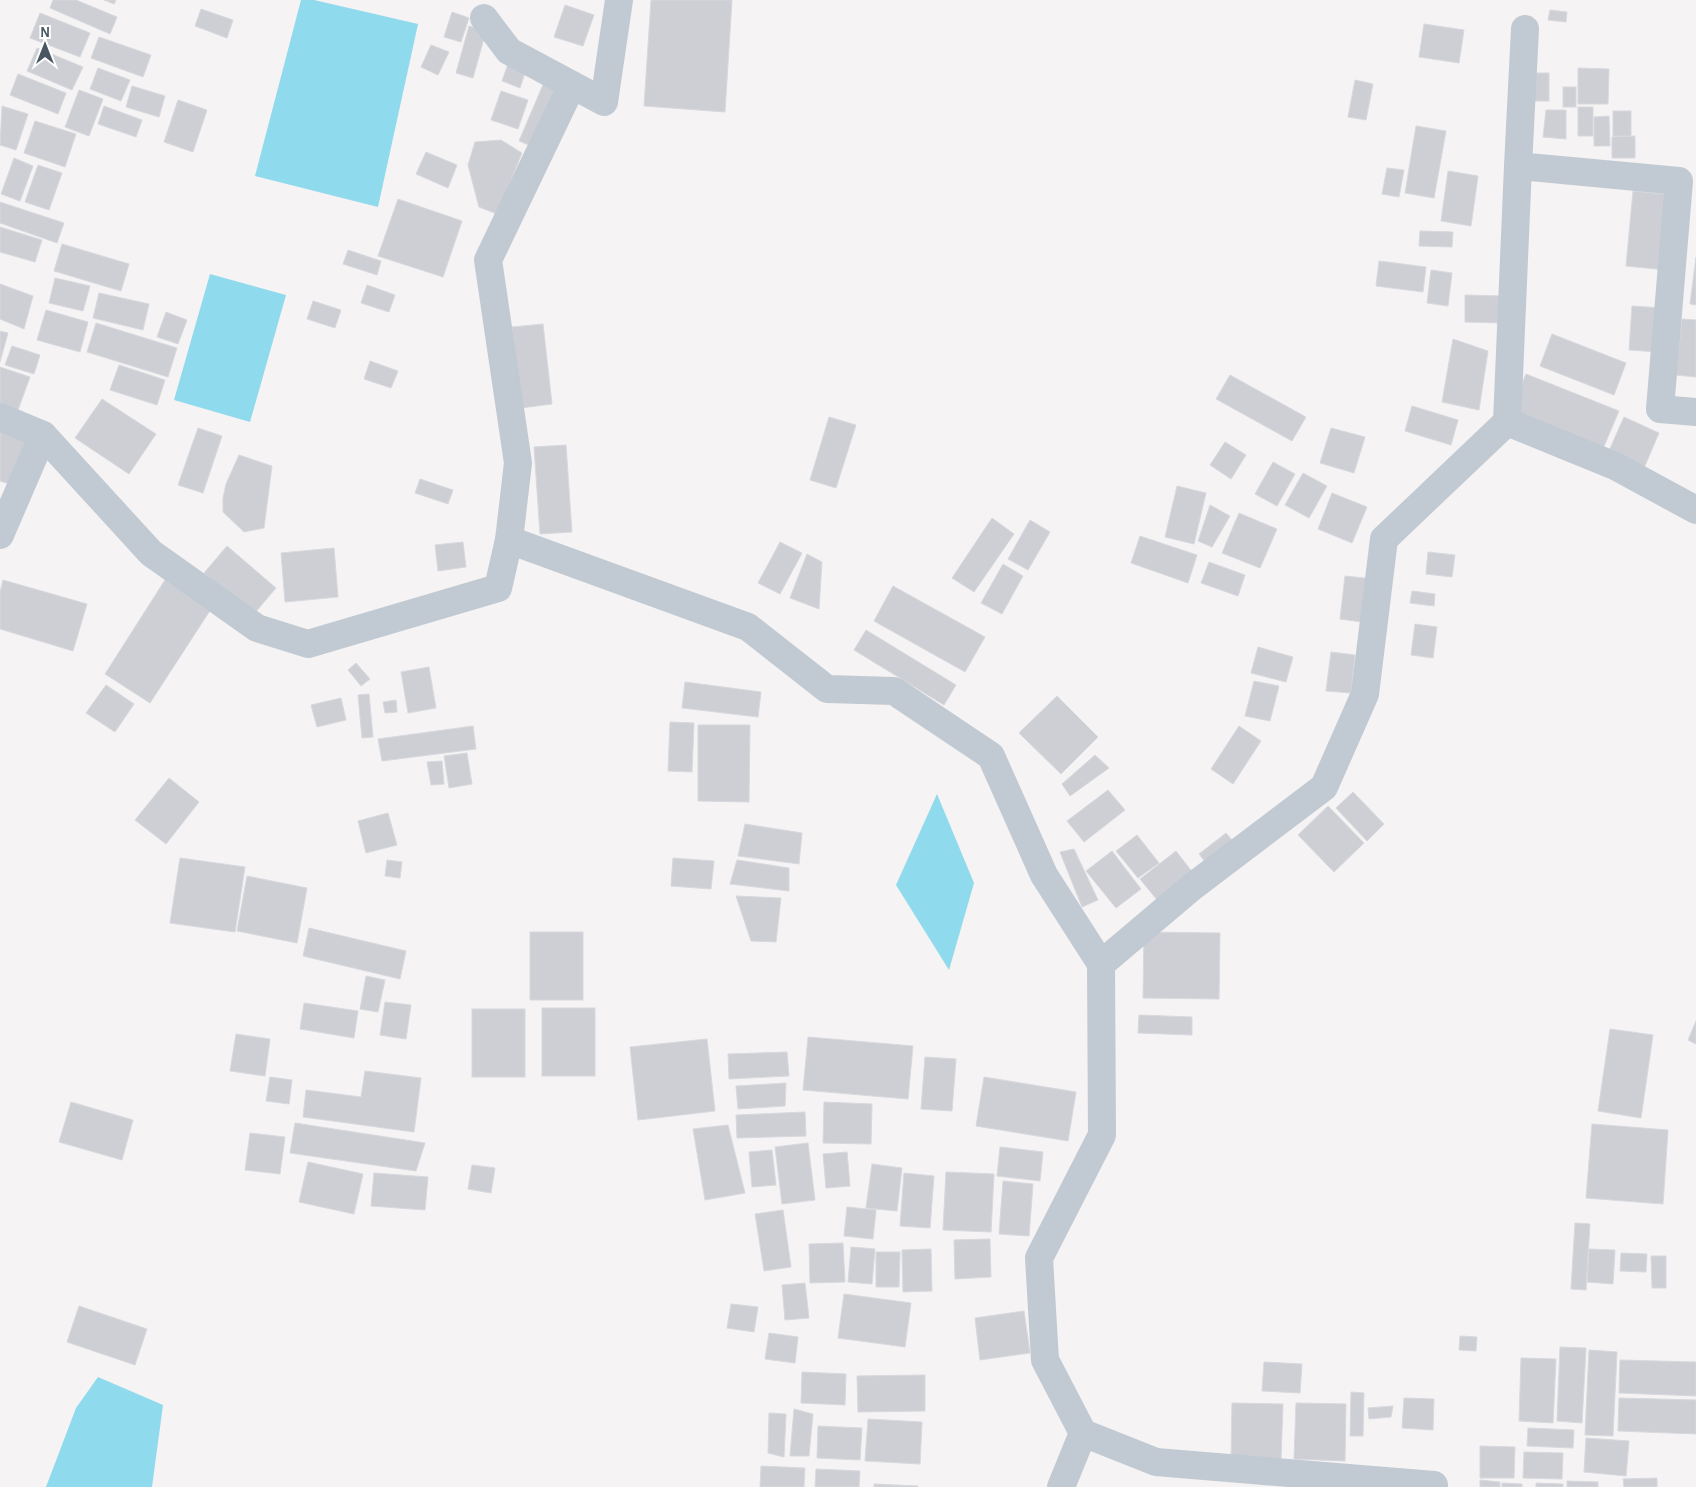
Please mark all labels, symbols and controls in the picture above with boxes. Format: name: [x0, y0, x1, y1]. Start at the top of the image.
north arrow: [20, 20, 70, 70]
text: N: [40, 26, 50, 40]

